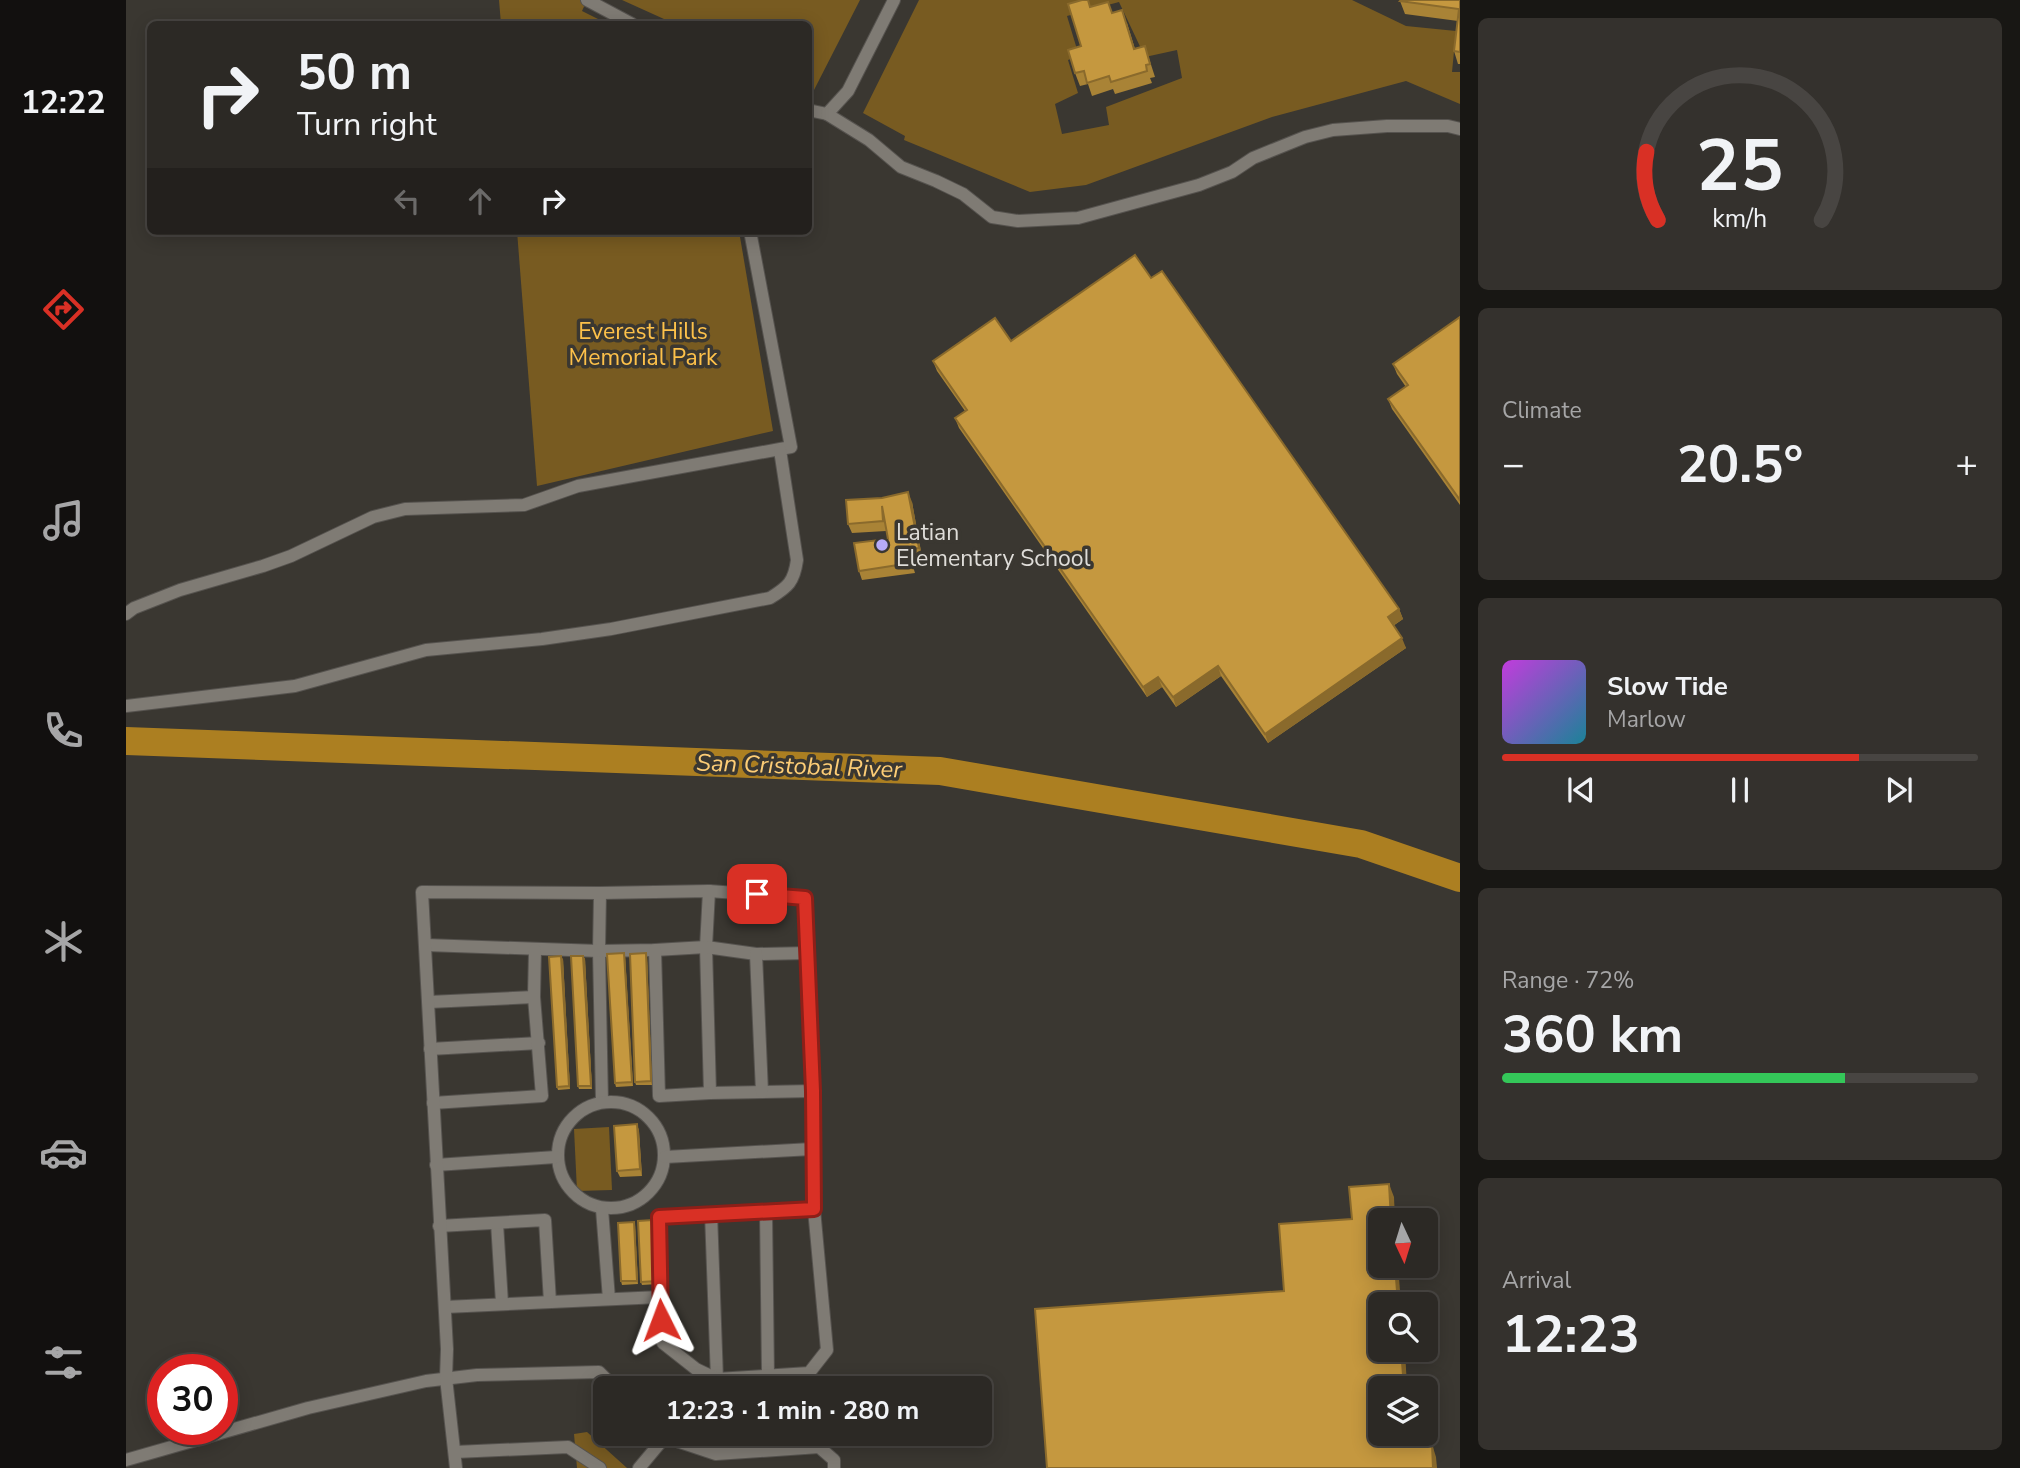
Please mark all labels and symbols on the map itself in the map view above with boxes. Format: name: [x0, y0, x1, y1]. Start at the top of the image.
park label: Everest Hills Memorial Park: [569, 316, 718, 373]
place label: Latian Elementary School: [896, 517, 1091, 574]
marker: Latian Elementary School: [874, 537, 890, 553]
water label: San Cristobal River: [696, 746, 904, 786]
pin: [727, 864, 787, 924]
north arrow: [1368, 1208, 1438, 1278]
position arrow: [624, 1283, 698, 1357]
speed limit sign: 30: [147, 1354, 238, 1445]

